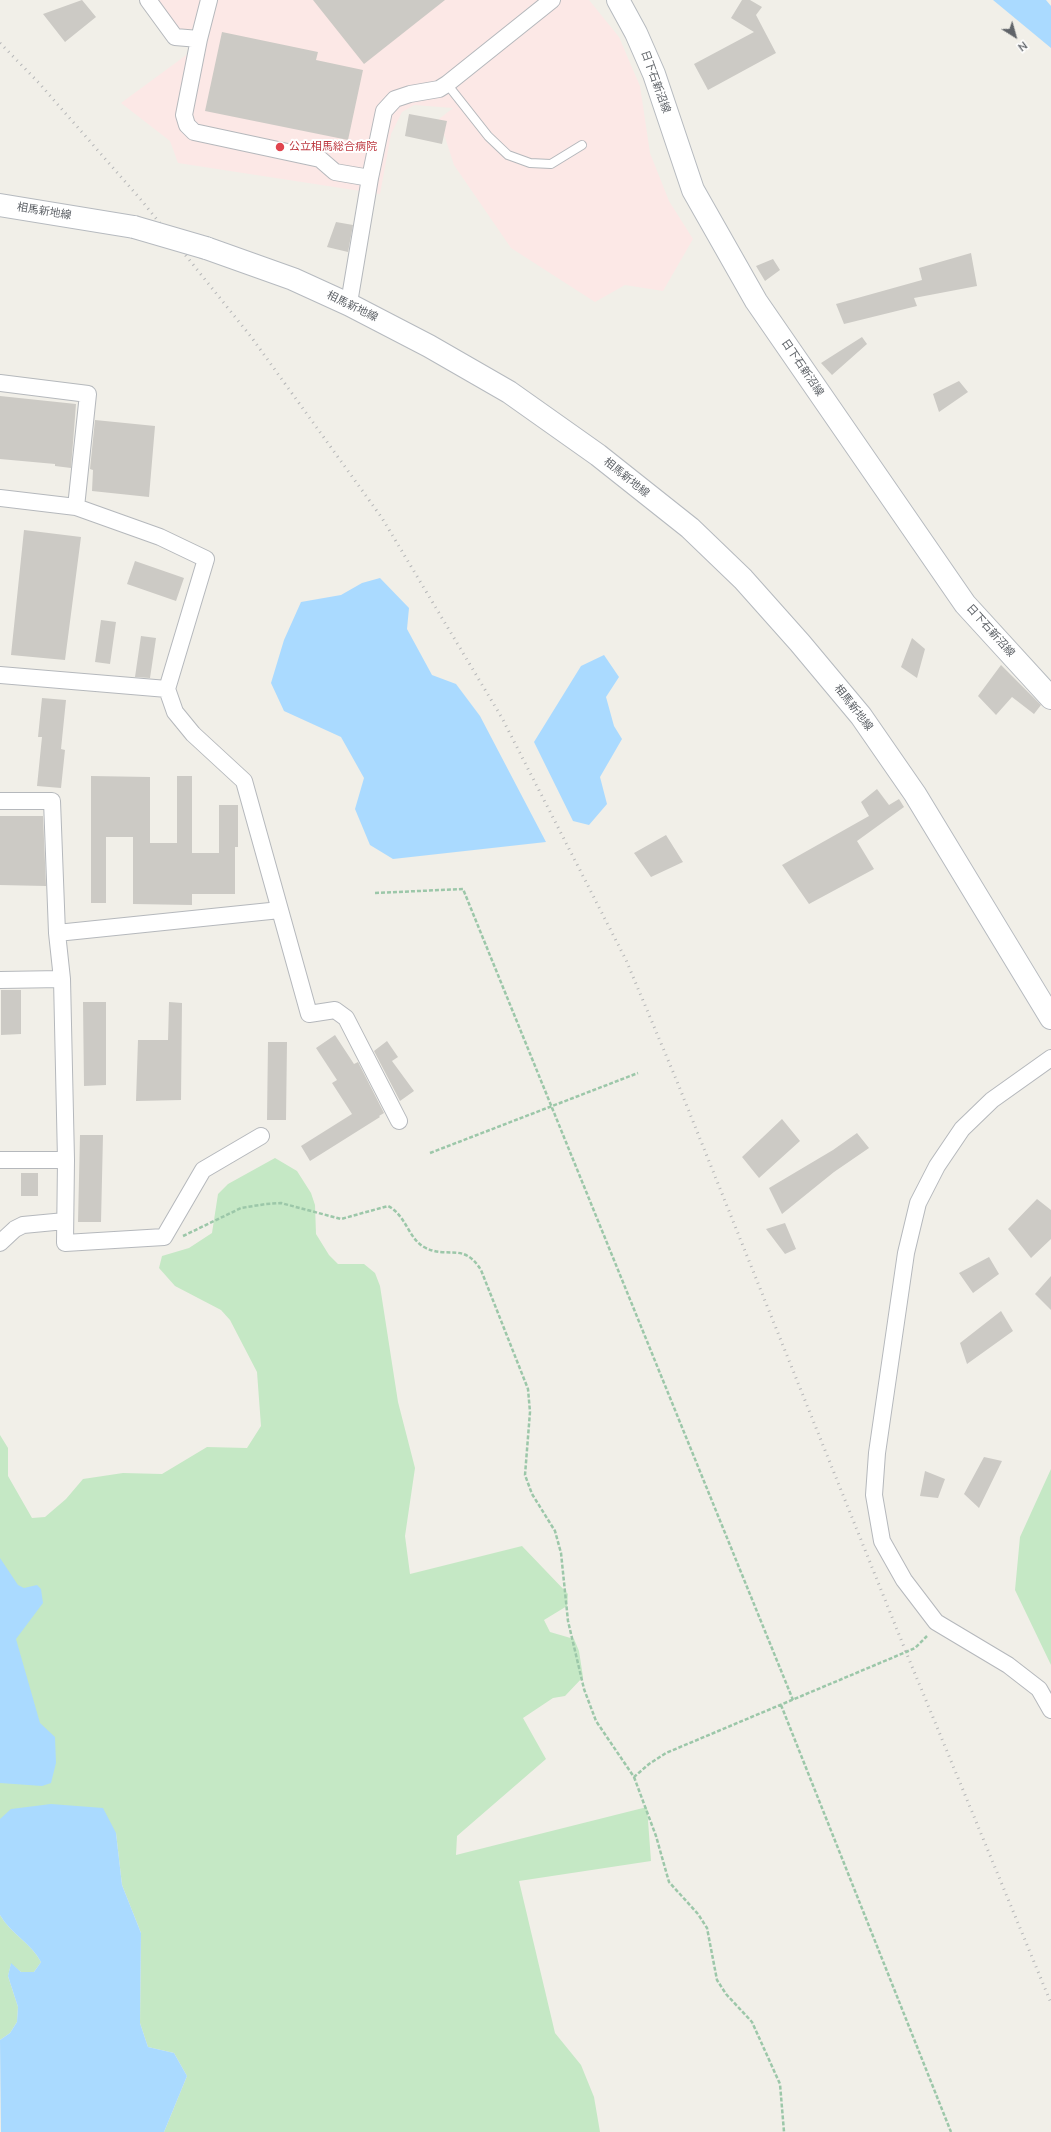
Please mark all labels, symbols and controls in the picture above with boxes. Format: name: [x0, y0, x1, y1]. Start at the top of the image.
north arrow: [995, 16, 1035, 56]
text: N: [1015, 38, 1030, 54]
street label: 日下石新沼線: [638, 49, 672, 115]
place label: 公立相馬総合病院: [289, 140, 377, 154]
marker: 公立相馬総合病院: [274, 141, 286, 153]
street label: 相馬新地線: [16, 201, 72, 223]
street label: 相馬新地線: [324, 289, 380, 325]
street label: 日下石新沼線: [778, 337, 826, 399]
street label: 相馬新地線: [600, 456, 652, 500]
street label: 日下石新沼線: [963, 602, 1017, 660]
street label: 相馬新地線: [831, 682, 875, 734]

